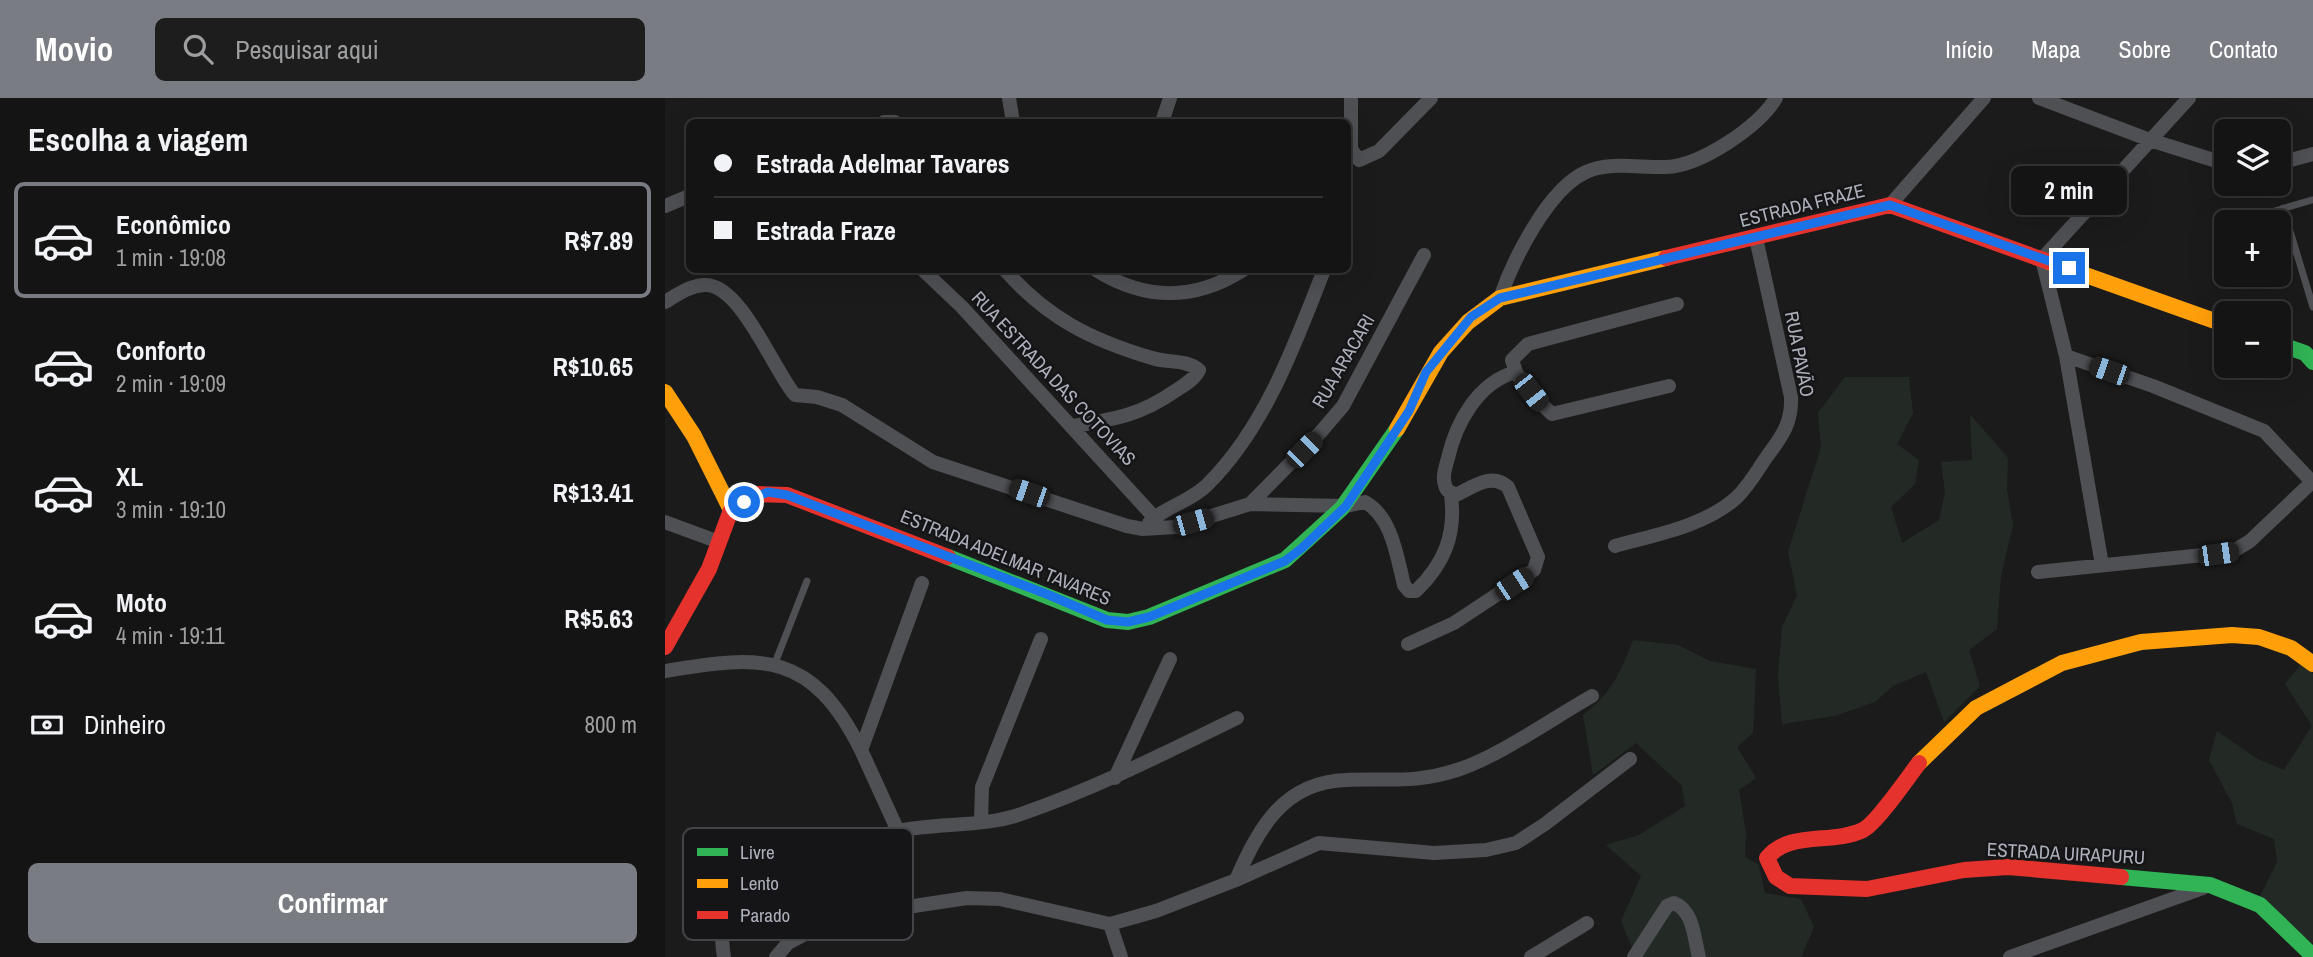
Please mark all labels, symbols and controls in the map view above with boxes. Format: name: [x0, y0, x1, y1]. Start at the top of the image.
search box: [155, 18, 645, 81]
text: Movio: [35, 27, 113, 71]
icon: search: [179, 30, 217, 68]
text: Pesquisar aqui: [235, 32, 379, 67]
text: Início: [1945, 33, 1993, 65]
text: Mapa: [2031, 33, 2081, 65]
text: Sobre: [2119, 33, 2171, 65]
text: Contato: [2209, 33, 2278, 65]
text: Escolha a viagem: [28, 118, 248, 161]
map controls: [2214, 119, 2291, 378]
button: layers: [2214, 119, 2291, 196]
text: Estrada Adelmar Tavares: [756, 146, 1010, 181]
callout: 2 min: [2011, 166, 2127, 216]
text: 2 min: [2044, 175, 2094, 206]
street label: ESTRADA FRAZE: [1737, 177, 1867, 233]
text: Econômico: [116, 207, 231, 242]
icon: car: [32, 209, 95, 272]
button: +: [2214, 210, 2291, 287]
text: Estrada Fraze: [756, 213, 896, 248]
text: R$7.89: [564, 223, 633, 258]
text: 1 min · 19:08: [116, 242, 226, 273]
route end: [2053, 252, 2085, 284]
street label: RUA ESTRADA DAS COTOVIAS: [966, 285, 1142, 471]
button: −: [2214, 301, 2291, 378]
street label: RUA ARACARI: [1306, 309, 1380, 413]
street label: RUA PAVÃO: [1779, 309, 1821, 399]
text: Conforto: [116, 333, 206, 368]
icon: car: [32, 335, 95, 398]
text: R$10.65: [552, 349, 633, 384]
car: [2086, 354, 2133, 388]
text: 2 min · 19:09: [116, 368, 226, 399]
car: [1510, 369, 1553, 415]
car: [1282, 428, 1327, 472]
text: XL: [116, 459, 143, 494]
icon: car: [32, 461, 95, 524]
text: R$13.41: [552, 475, 633, 510]
car: [1006, 476, 1053, 510]
route start: [728, 486, 760, 518]
text: 3 min · 19:10: [116, 494, 226, 525]
street label: ESTRADA ADELMAR TAVARES: [897, 503, 1115, 611]
car: [1170, 506, 1217, 538]
car: [2196, 541, 2241, 567]
car: [1491, 564, 1538, 604]
text: Moto: [116, 585, 167, 620]
icon: car: [32, 587, 95, 650]
text: R$5.63: [564, 601, 633, 636]
text: 4 min · 19:11: [116, 620, 225, 651]
icon: cash: [28, 706, 66, 744]
text: Dinheiro: [84, 707, 166, 742]
text: 800 m: [585, 709, 637, 740]
legend: [683, 828, 913, 940]
street label: ESTRADA UIRAPURU: [1986, 836, 2146, 870]
text: Livre: [740, 839, 775, 865]
button: Confirmar: [28, 863, 637, 943]
text: Lento: [740, 870, 779, 896]
text: Parado: [740, 902, 790, 928]

